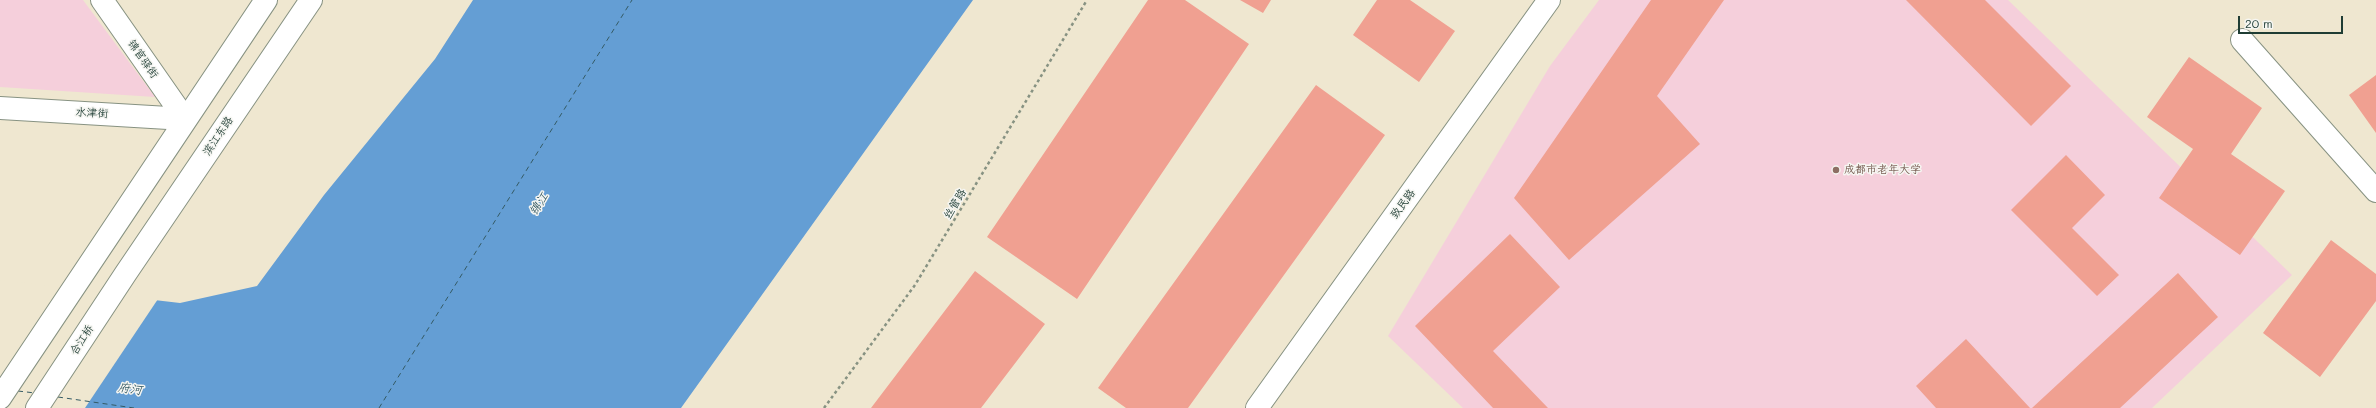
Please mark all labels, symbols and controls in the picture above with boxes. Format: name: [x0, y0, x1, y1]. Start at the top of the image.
scale bar: [2240, 8, 2345, 34]
text: 20 m: [2245, 15, 2273, 31]
street label: 锦官驿街: [125, 37, 161, 81]
street label: 水津街: [75, 106, 109, 120]
street label: 滨江东路: [200, 114, 236, 158]
place label: 成都市老年大学: [1844, 163, 1921, 177]
marker: 成都市老年大学: [1831, 165, 1841, 175]
street label: 丝管路: [941, 186, 969, 222]
street label: 致民路: [1388, 187, 1418, 221]
water label: 锦江: [527, 190, 551, 218]
street label: 合江桥: [67, 323, 97, 357]
water label: 府河: [117, 380, 143, 398]

